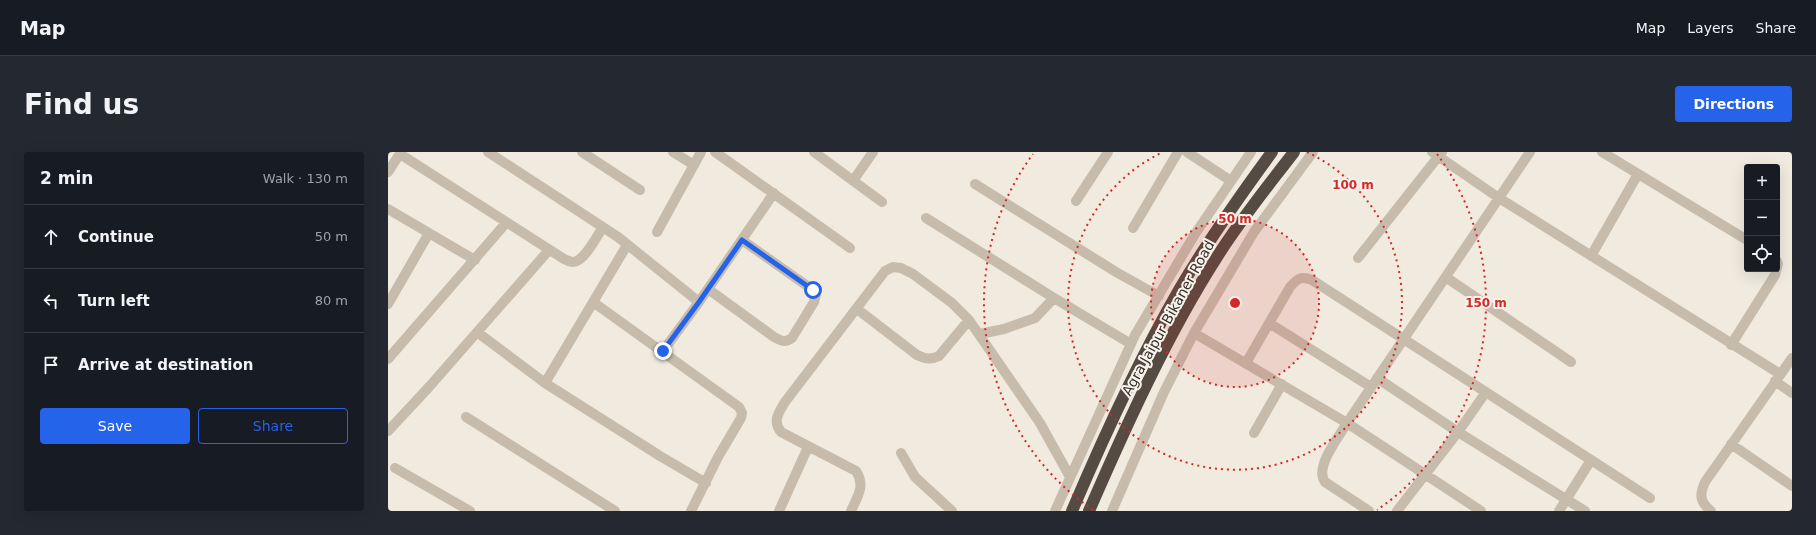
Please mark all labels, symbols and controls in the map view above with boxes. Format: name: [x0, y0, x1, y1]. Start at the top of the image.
text: Map: [20, 17, 65, 39]
text: Map: [1636, 20, 1665, 36]
text: Layers: [1687, 20, 1734, 36]
text: Share: [1756, 20, 1796, 36]
button: Directions: [1675, 86, 1792, 122]
text: Find us: [24, 88, 139, 121]
map controls: [1744, 164, 1780, 272]
button: +: [1744, 164, 1780, 200]
text: 2 min: [40, 168, 93, 188]
text: Walk · 130 m: [263, 171, 348, 186]
text: 100 m: [1332, 178, 1374, 192]
button: −: [1744, 200, 1780, 236]
text: 50 m: [1218, 212, 1252, 226]
icon: ahead: [40, 226, 62, 248]
text: Continue: [78, 228, 154, 246]
text: 50 m: [315, 229, 348, 244]
button: locate: [1744, 236, 1780, 272]
street label: Agra Jaipur Bikaner Road: [1119, 238, 1217, 398]
route start: [804, 281, 822, 299]
icon: left: [40, 290, 62, 312]
text: Turn left: [78, 292, 150, 310]
text: 80 m: [315, 293, 348, 308]
centre of rings: [1228, 296, 1242, 310]
text: 150 m: [1465, 296, 1507, 310]
route end: [654, 342, 672, 360]
icon: arrive: [40, 354, 62, 376]
text: Arrive at destination: [78, 356, 253, 374]
button: Save: [40, 408, 190, 444]
button: Share: [198, 408, 348, 444]

